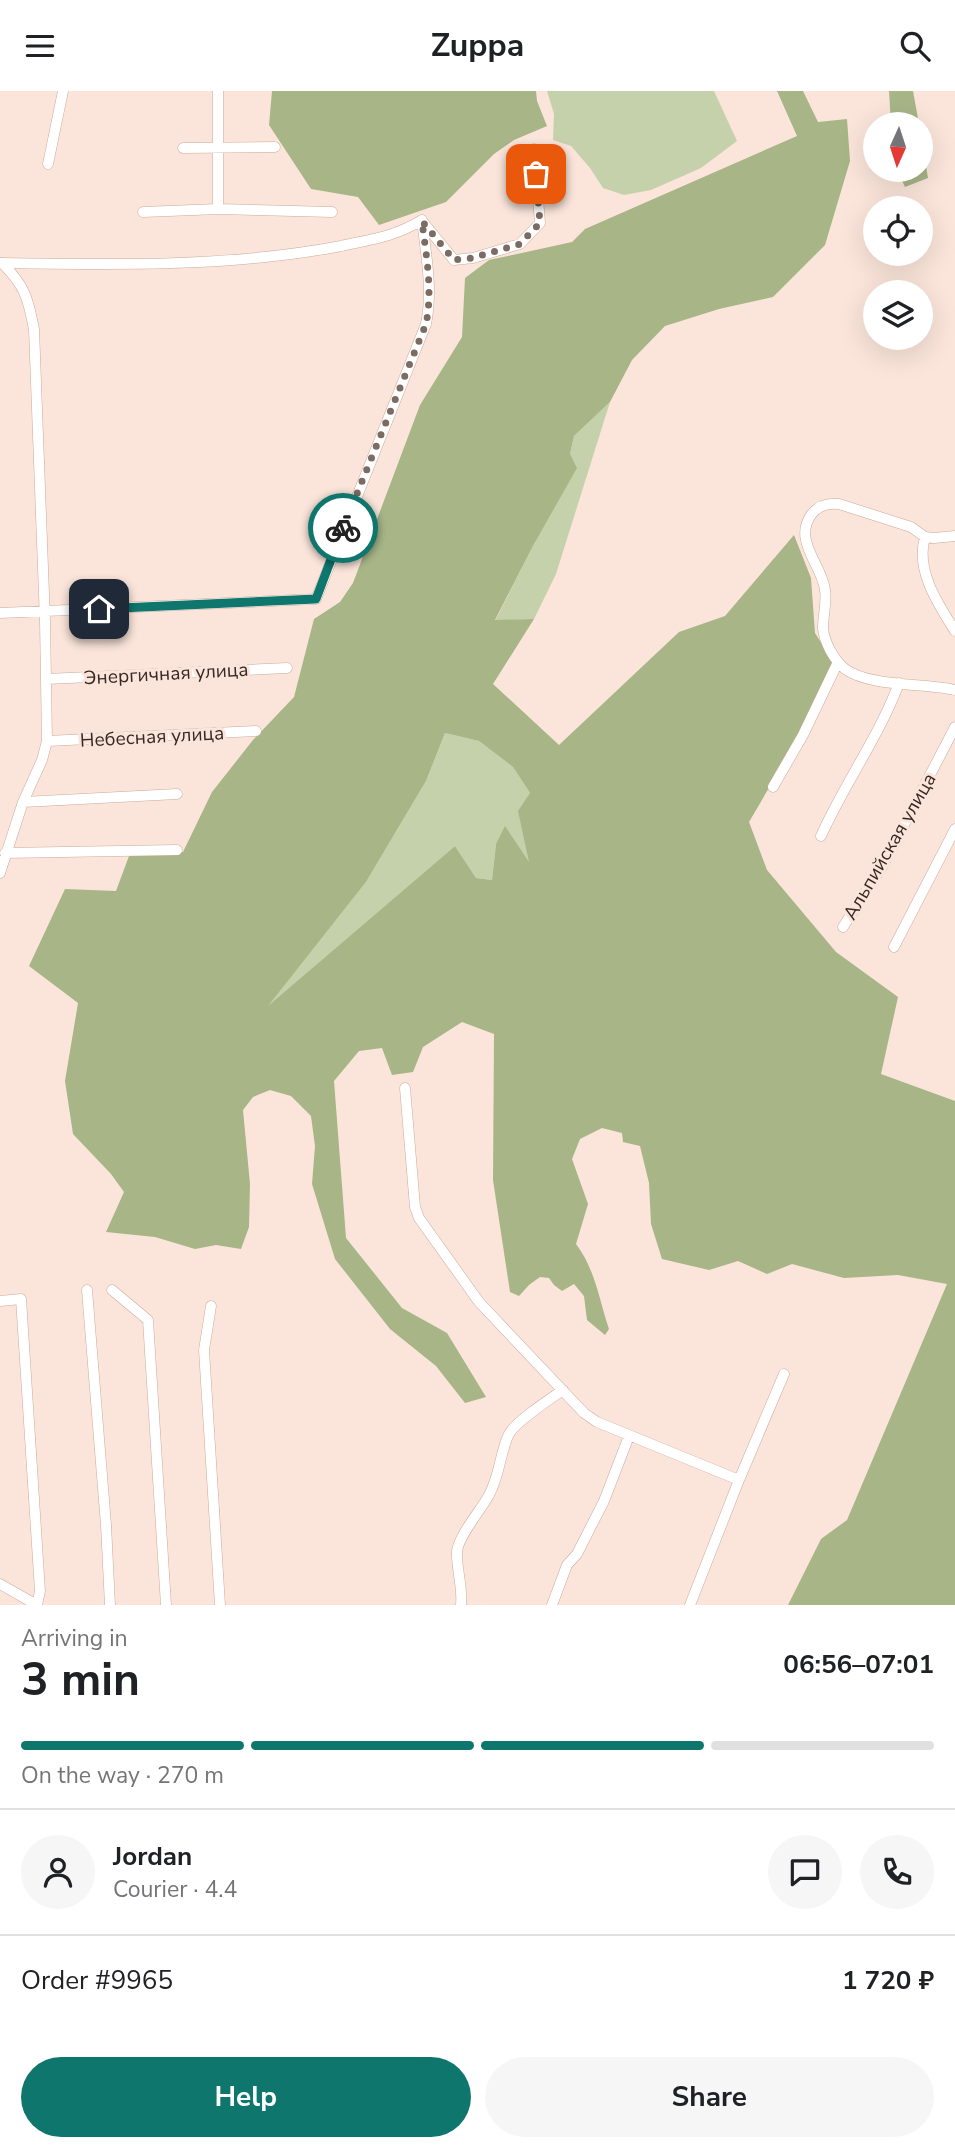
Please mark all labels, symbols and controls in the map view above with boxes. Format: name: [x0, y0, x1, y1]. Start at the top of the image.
text: Zuppa: [431, 24, 524, 67]
icon: menu: [21, 27, 59, 65]
icon: search: [896, 27, 934, 65]
north arrow: [863, 112, 933, 182]
map controls: [863, 112, 933, 350]
pin: [506, 144, 566, 204]
icon: bag: [517, 155, 555, 193]
button: locate: [863, 196, 933, 266]
button: layers: [863, 280, 933, 350]
courier: [308, 493, 378, 563]
icon: bike: [324, 509, 362, 547]
pin: [69, 579, 129, 639]
icon: home: [80, 590, 118, 628]
street label: Энергичная улица: [83, 657, 249, 691]
street label: Небесная улица: [79, 720, 225, 754]
street label: Альпийская улица: [837, 768, 943, 925]
text: Arriving in: [21, 1623, 128, 1654]
text: 06:56–07:01: [783, 1647, 934, 1682]
text: 3 min: [21, 1648, 140, 1711]
text: On the way · 270 m: [21, 1760, 224, 1791]
button: person: [21, 1835, 95, 1909]
button: chat: [768, 1835, 842, 1909]
button: phone: [860, 1835, 934, 1909]
text: Jordan: [113, 1839, 192, 1874]
text: Courier · 4.4: [113, 1874, 237, 1905]
text: Order #9965: [21, 1963, 173, 1998]
text: 1 720 ₽: [842, 1963, 934, 1998]
button: Help: [21, 2057, 471, 2137]
button: Share: [485, 2057, 934, 2137]

